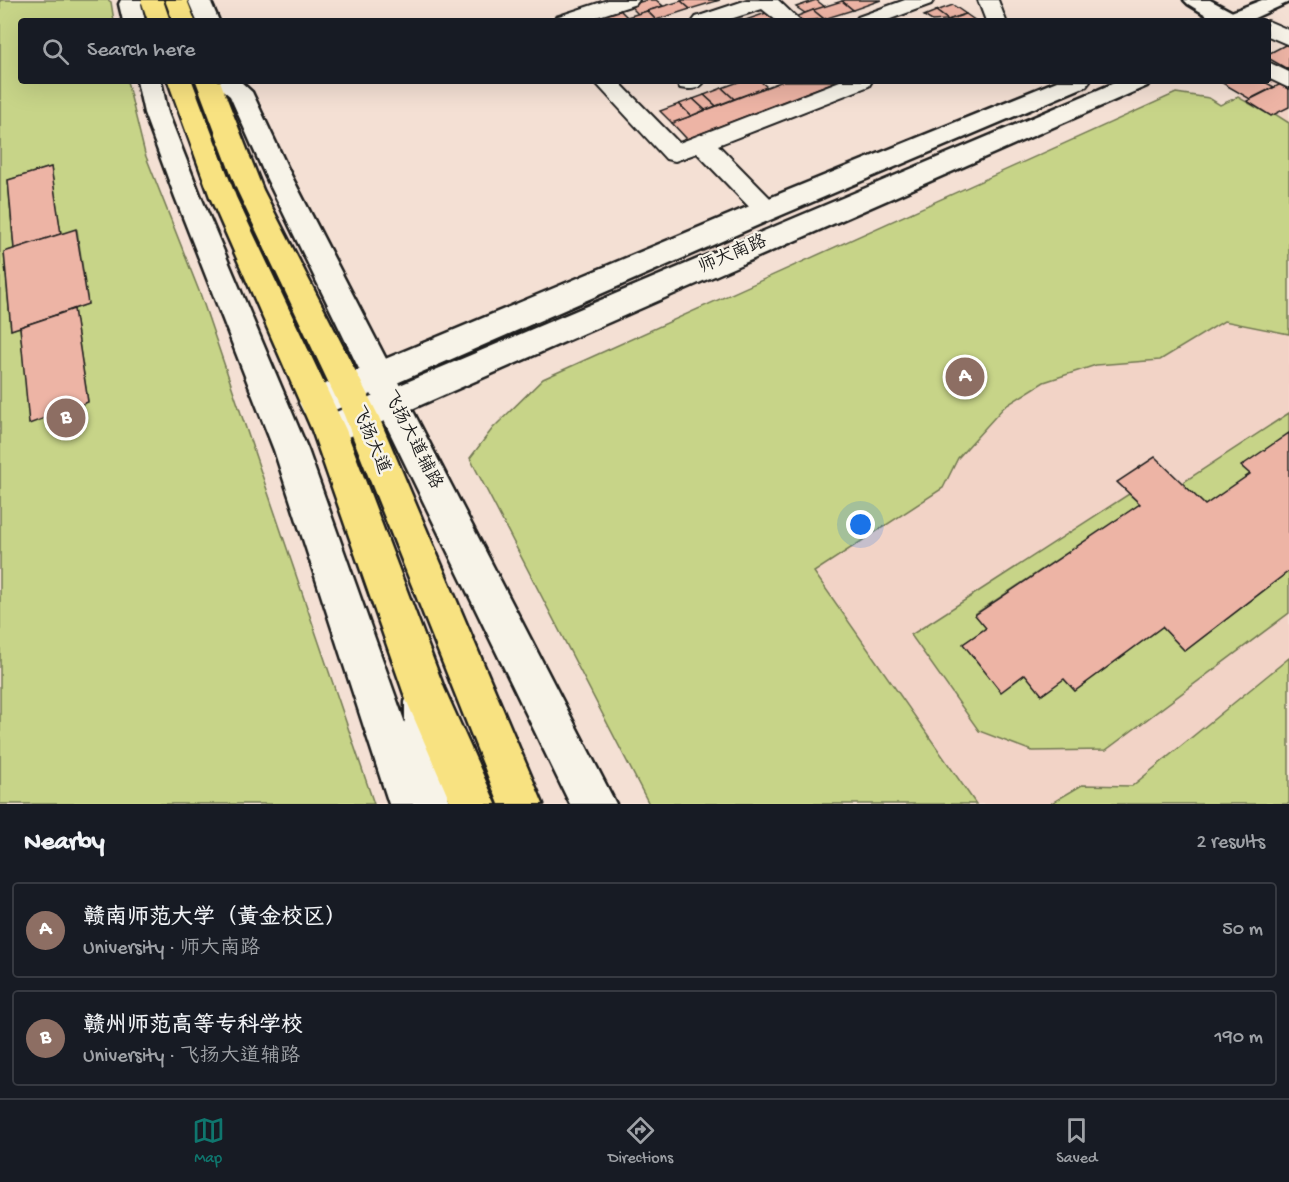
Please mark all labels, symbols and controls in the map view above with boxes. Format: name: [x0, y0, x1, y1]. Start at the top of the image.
search box: [18, 18, 1271, 84]
icon: search: [39, 35, 72, 68]
text: Search here: [87, 38, 195, 64]
street label: 师大南路: [695, 230, 770, 279]
pin: A: [946, 354, 984, 400]
street label: 飞扬大道辅路: [378, 387, 447, 493]
pin: B: [46, 396, 86, 440]
street label: 飞扬大道: [346, 402, 395, 477]
your location: [846, 510, 875, 539]
text: Nearby: [24, 828, 105, 859]
text: 2 results: [1196, 832, 1265, 855]
text: 赣南师范大学（黄金校区）: [83, 906, 347, 932]
text: A: [40, 919, 51, 942]
text: 50 m: [1222, 919, 1263, 942]
text: University · 师大南路: [83, 938, 260, 961]
text: 赣州师范高等专科学校: [83, 1014, 303, 1040]
text: B: [40, 1027, 51, 1050]
text: 190 m: [1215, 1027, 1263, 1050]
text: University · 飞扬大道辅路: [83, 1046, 300, 1069]
tab: Map: [192, 1114, 225, 1169]
tab: Directions: [608, 1114, 673, 1169]
tab: Saved: [1056, 1114, 1097, 1169]

